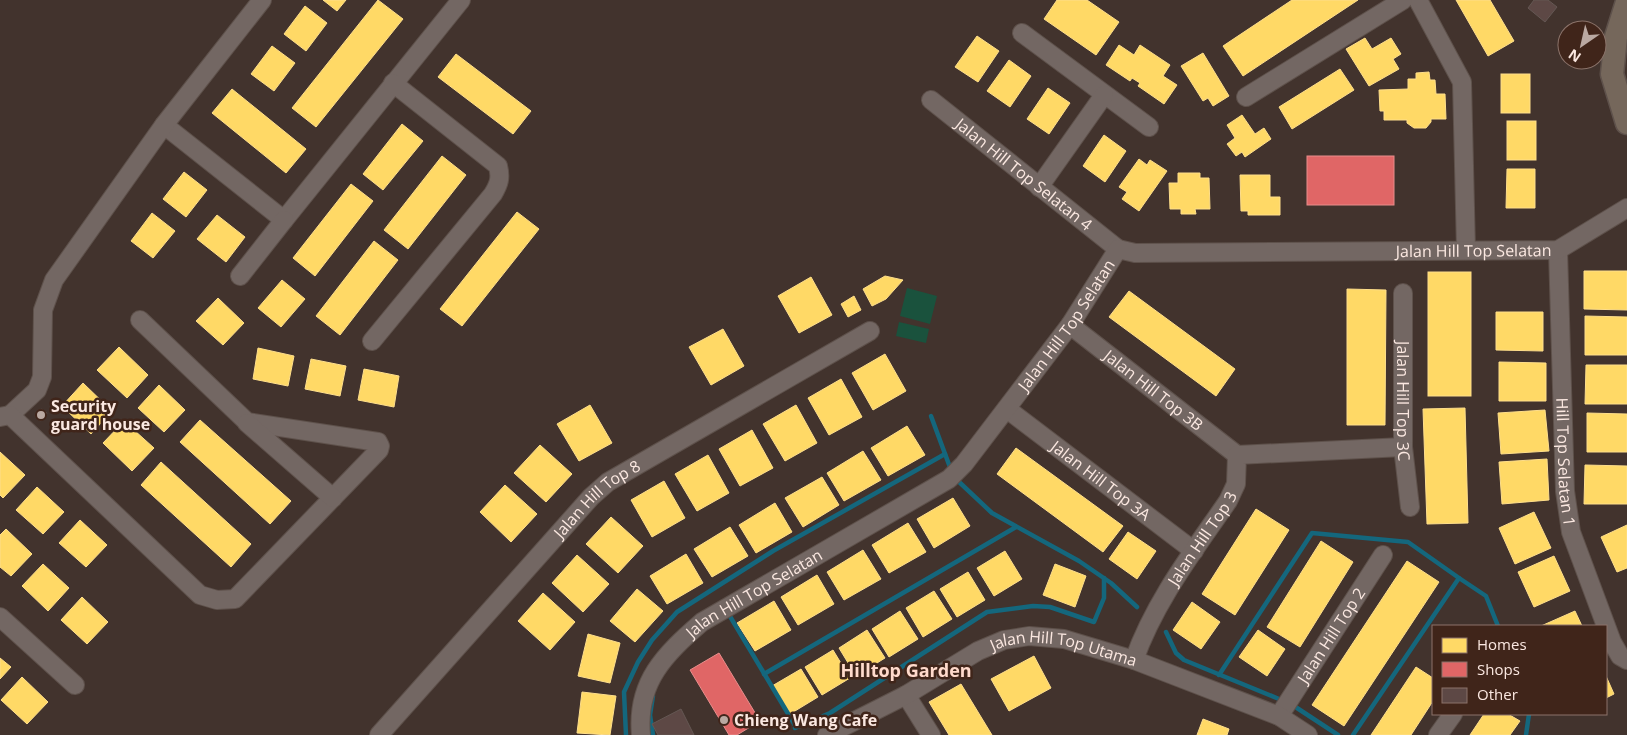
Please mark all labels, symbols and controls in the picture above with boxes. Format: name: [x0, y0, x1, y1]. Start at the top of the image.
north arrow: [1557, 20, 1607, 70]
text: N: [1564, 45, 1584, 67]
street label: Jalan Hill Top Selatan 4: [950, 112, 1097, 235]
street label: Jalan Hill Top Selatan: [1394, 239, 1552, 262]
street label: Jalan Hill Top Selatan: [1012, 255, 1120, 397]
street label: Jalan Hill Top 3C: [1392, 339, 1416, 462]
street label: Jalan Hill Top 3B: [1098, 343, 1208, 436]
place label: Security guard house: [51, 395, 150, 435]
street label: Hill Top Selatan 1: [1551, 397, 1581, 528]
marker: Security guard house: [35, 409, 47, 421]
street label: Jalan Hill Top 3A: [1045, 434, 1156, 526]
street label: Jalan Hill Top 8: [547, 455, 644, 544]
street label: Jalan Hill Top 3: [1161, 488, 1242, 591]
street label: Jalan Hill Top Selatan: [679, 544, 826, 644]
street label: Jalan Hill Top 2: [1291, 583, 1370, 689]
street label: Jalan Hill Top Utama: [985, 625, 1140, 671]
legend: [1432, 625, 1607, 715]
text: Homes: [1477, 634, 1527, 654]
district label: Hilltop Garden: [840, 658, 972, 682]
text: Shops: [1477, 659, 1520, 679]
text: Other: [1477, 684, 1518, 704]
place label: Chieng Wang Cafe: [734, 709, 877, 731]
marker: Chieng Wang Cafe: [718, 714, 730, 726]

